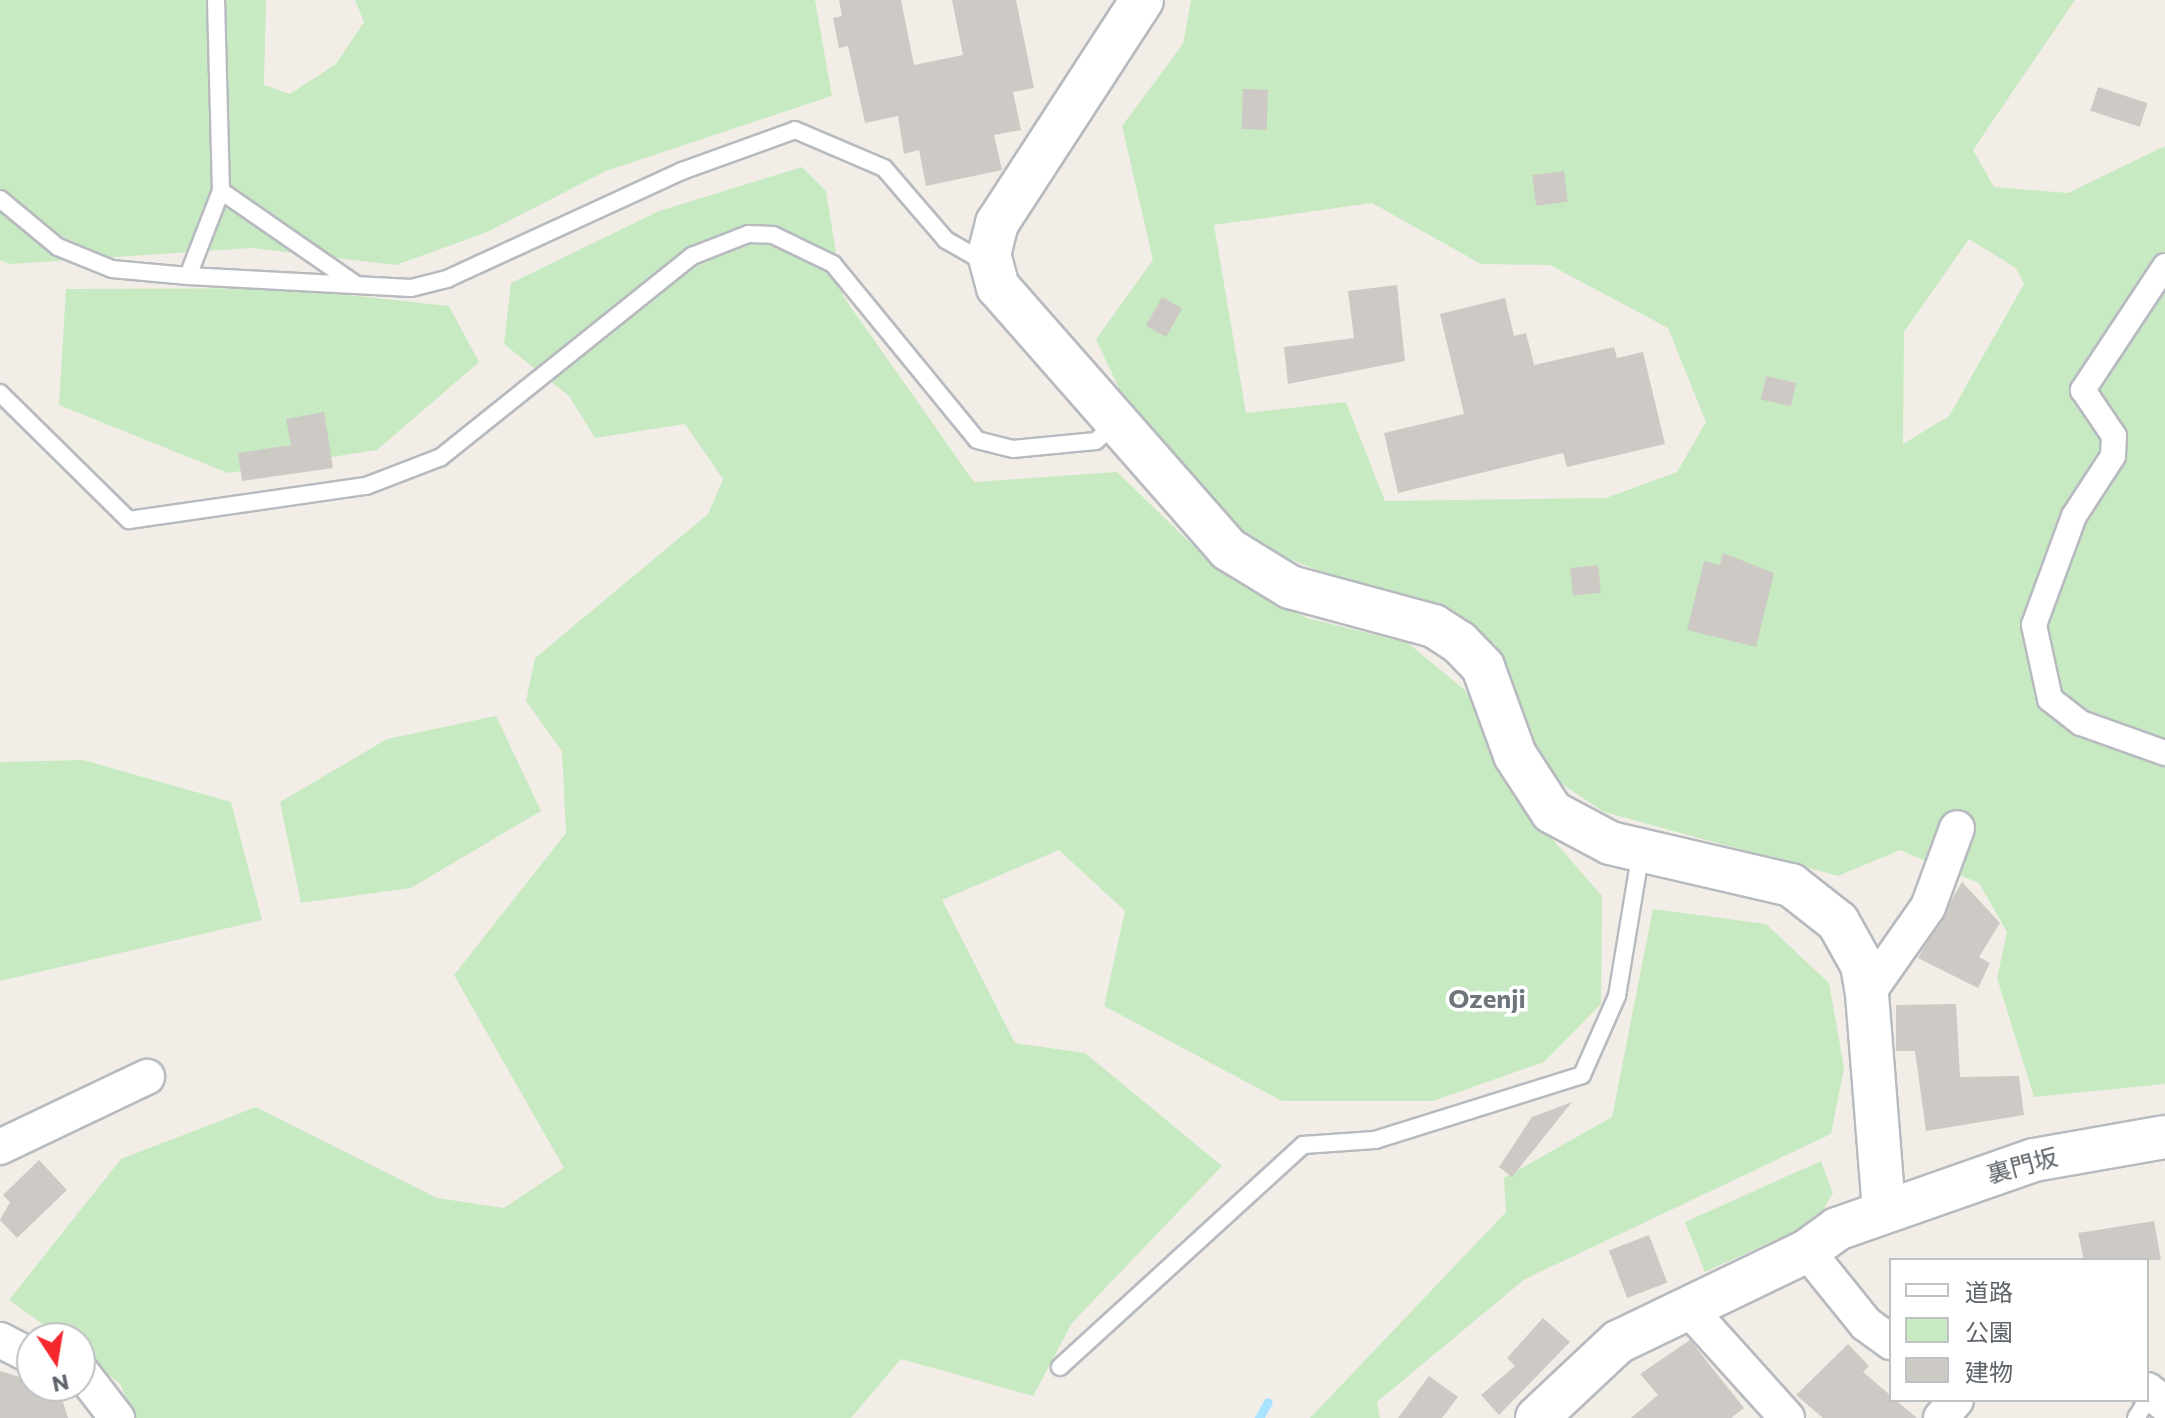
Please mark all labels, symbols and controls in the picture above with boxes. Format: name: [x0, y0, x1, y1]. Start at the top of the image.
district label: Ozenji: [1448, 982, 1526, 1014]
street label: 裏門坂: [1983, 1142, 2061, 1188]
legend: [1889, 1258, 2149, 1402]
text: 道路: [1965, 1277, 2013, 1306]
text: 公園: [1965, 1317, 2013, 1346]
north arrow: [16, 1322, 96, 1402]
text: 建物: [1965, 1357, 2013, 1386]
text: N: [50, 1369, 72, 1399]

